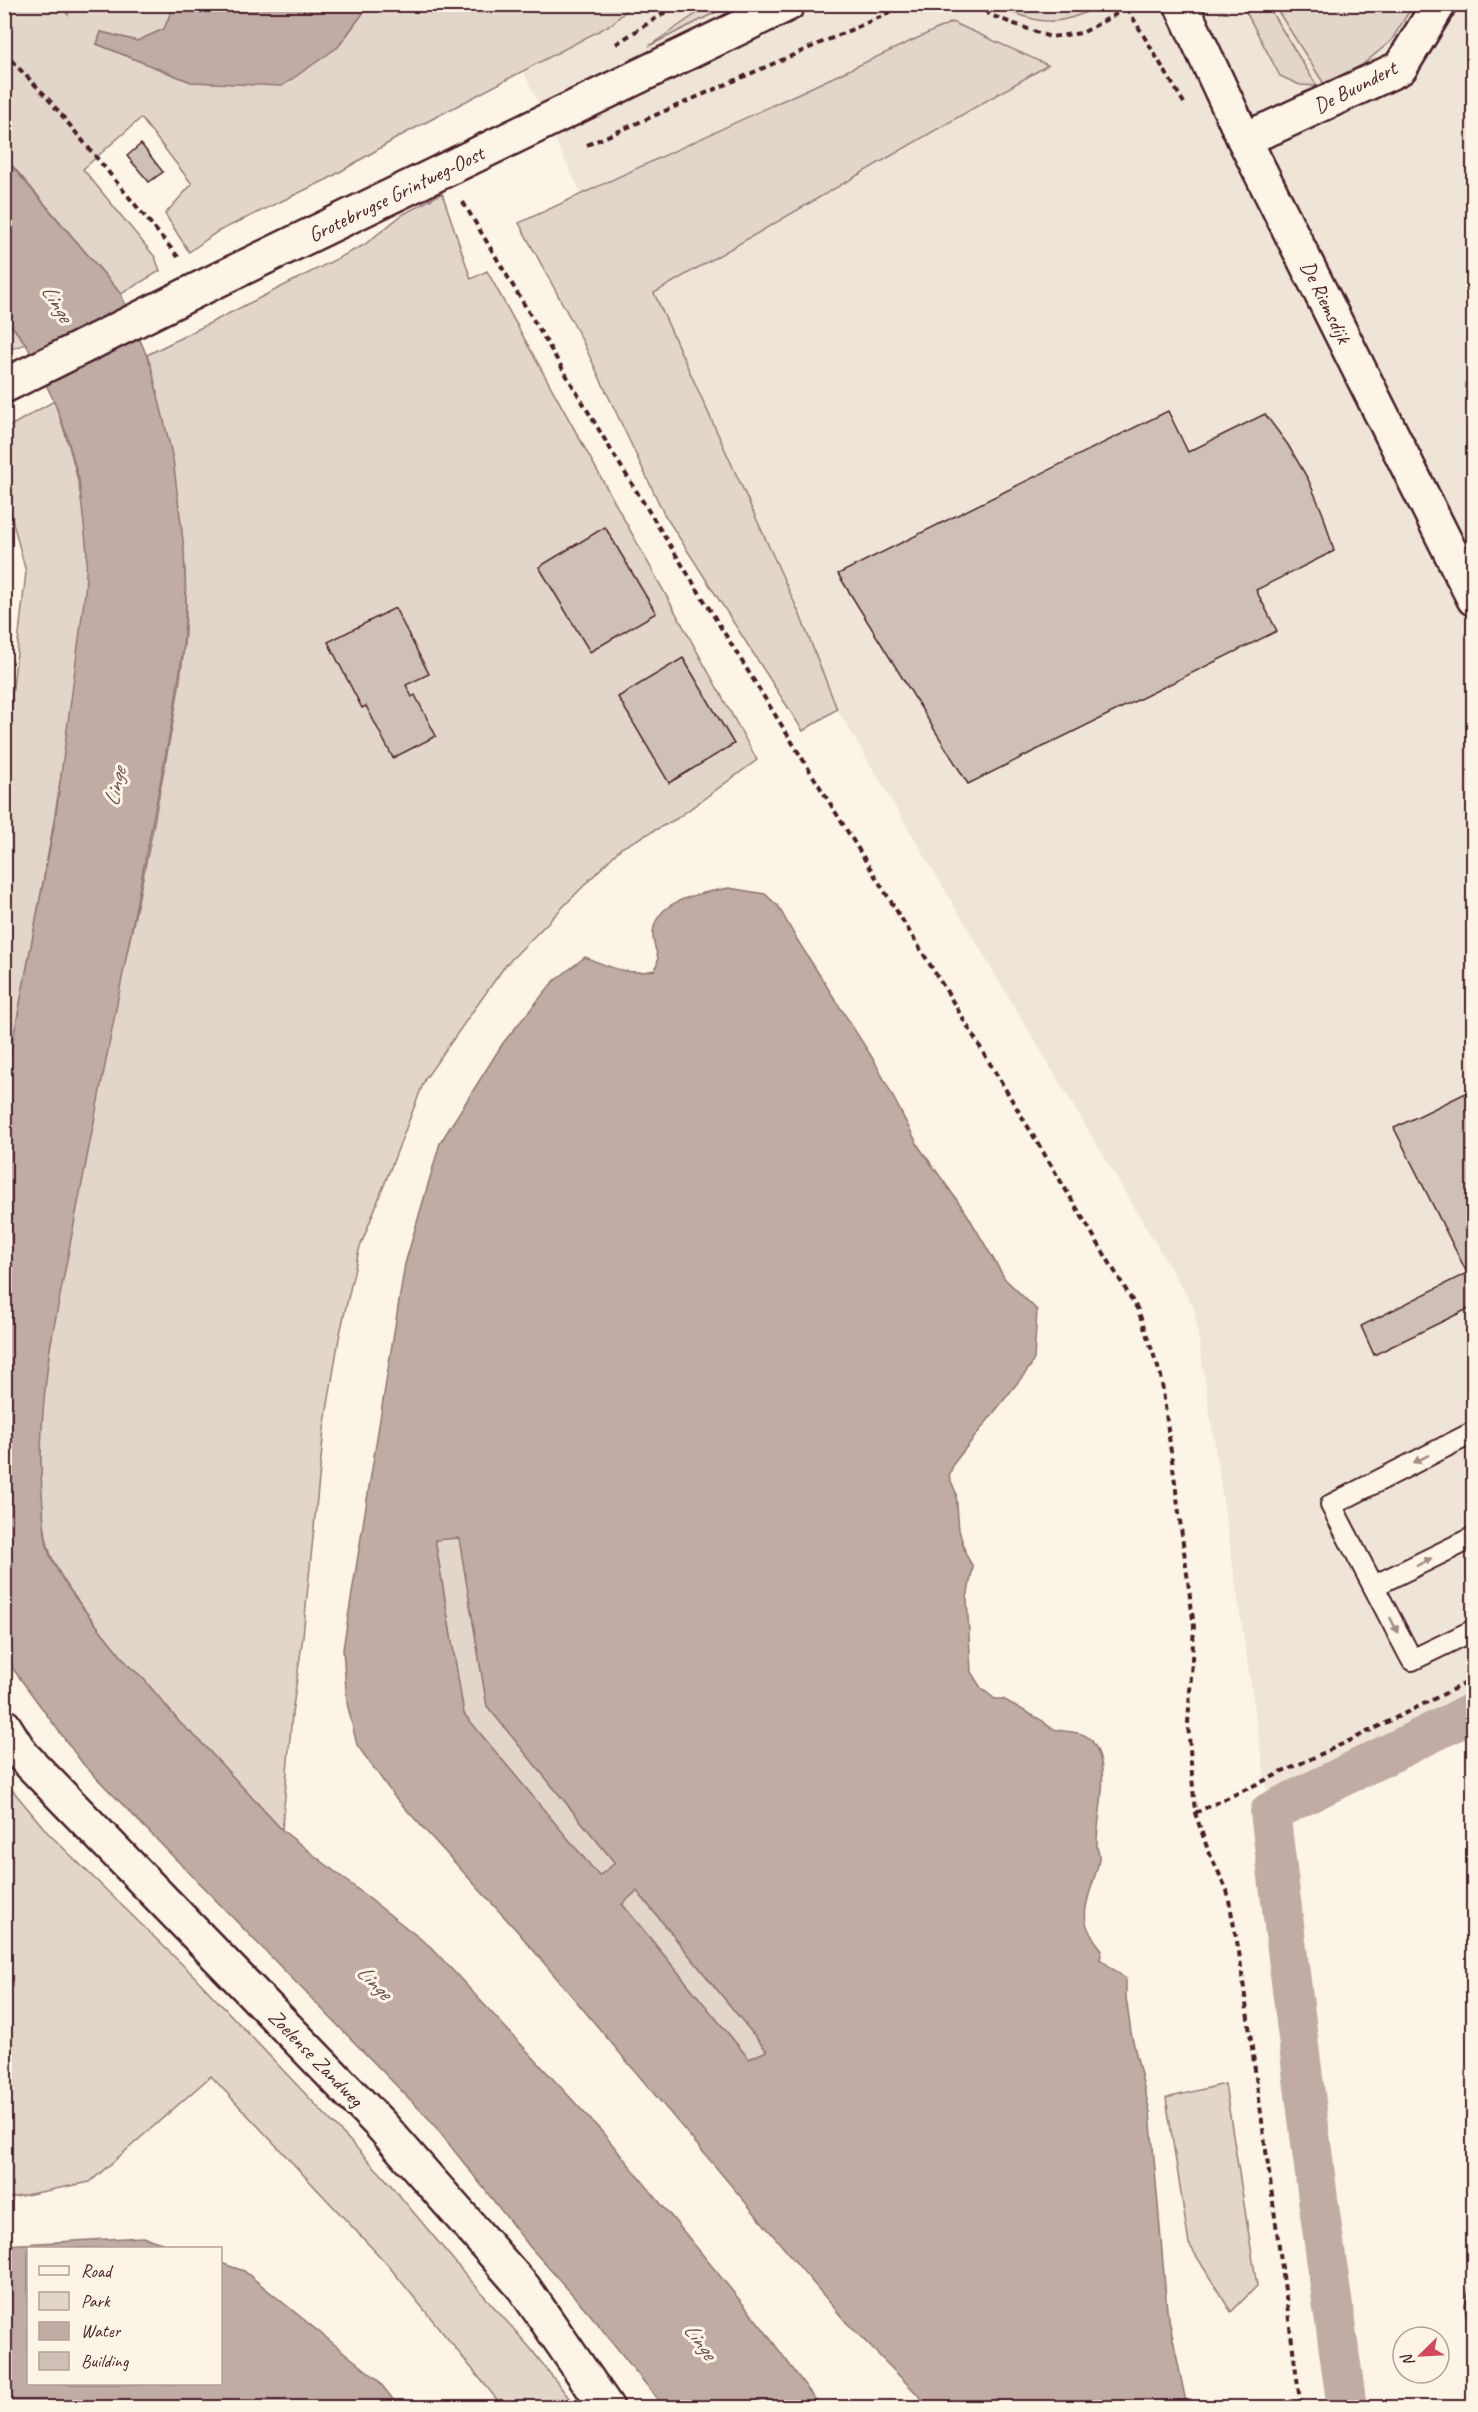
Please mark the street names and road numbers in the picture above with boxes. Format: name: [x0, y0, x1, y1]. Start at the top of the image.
street label: De Buundert: [1309, 54, 1403, 119]
street label: Grotebrugse Grintweg-Oost: [304, 139, 490, 248]
street label: De Riemsdijk: [1295, 257, 1358, 349]
street label: Zoelense Zandweg: [263, 2004, 370, 2113]

